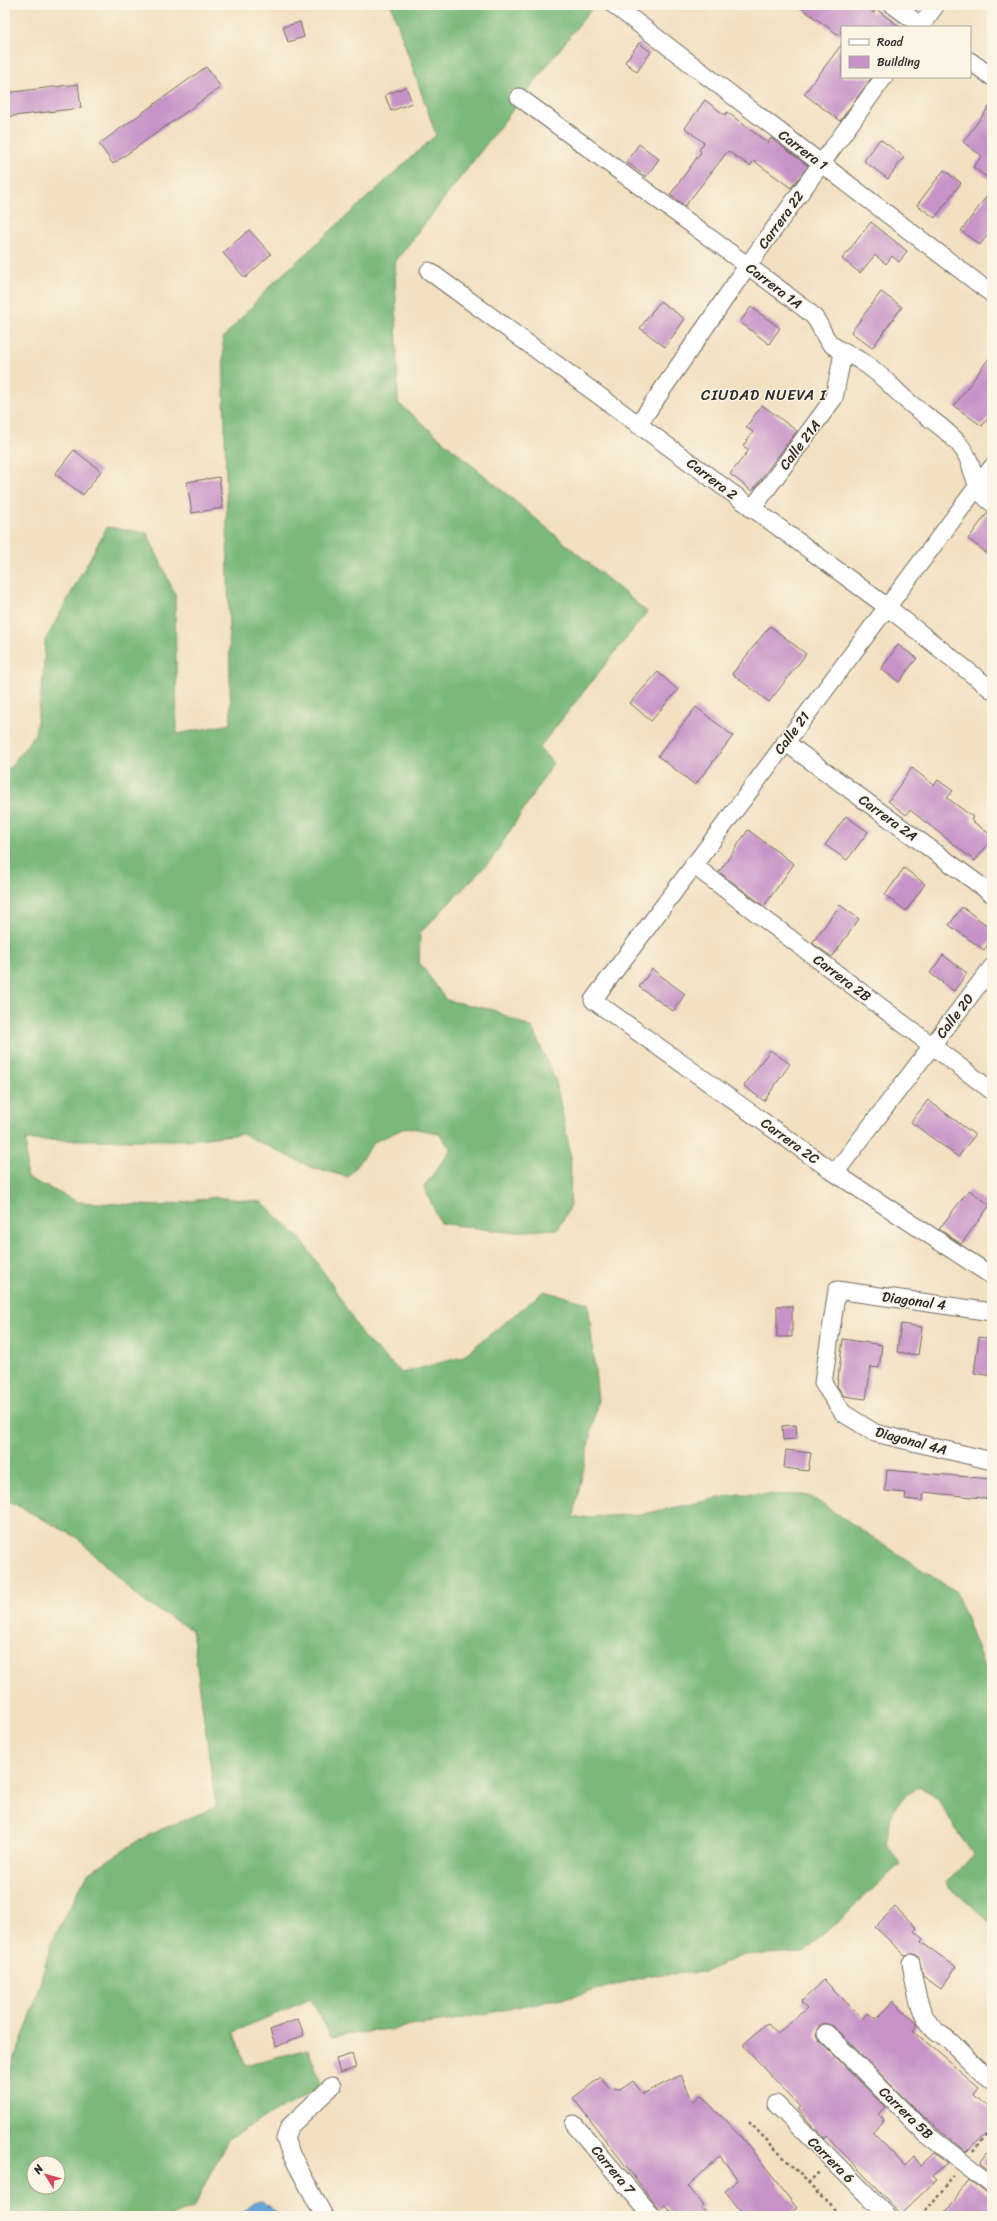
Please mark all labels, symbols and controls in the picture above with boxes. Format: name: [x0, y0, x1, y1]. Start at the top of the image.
legend: [841, 26, 971, 78]
text: Road: [877, 31, 904, 53]
text: Building: [877, 51, 920, 73]
street label: Carrera 1: [773, 123, 833, 177]
street label: Carrera 22: [751, 186, 811, 254]
street label: Carrera 1A: [740, 256, 808, 316]
district label: CIUDAD NUEVA I: [701, 382, 827, 408]
street label: Calle 21A: [773, 414, 827, 476]
street label: Carrera 2: [681, 451, 743, 507]
street label: Calle 21: [767, 706, 817, 760]
street label: Carrera 2A: [853, 788, 923, 848]
street label: Carrera 2B: [807, 948, 877, 1008]
street label: Calle 20: [930, 988, 981, 1044]
street label: Carrera 2C: [755, 1111, 825, 1171]
street label: Diagonal 4: [880, 1284, 948, 1318]
street label: Diagonal 4A: [872, 1419, 950, 1463]
street label: Carrera 5B: [873, 2080, 939, 2146]
street label: Carrera 6: [801, 2130, 861, 2190]
street label: Carrera 7: [585, 2139, 642, 2201]
north arrow: [26, 2155, 66, 2195]
text: N: [28, 2160, 49, 2179]

